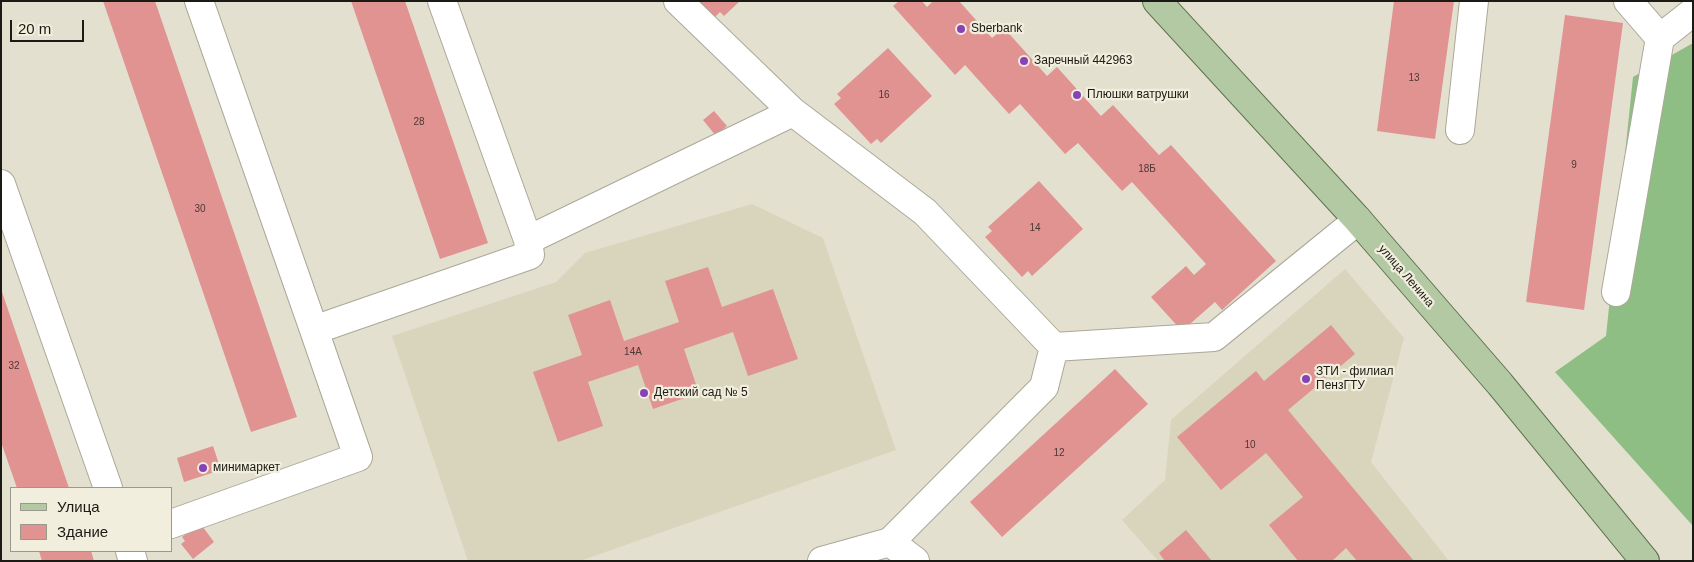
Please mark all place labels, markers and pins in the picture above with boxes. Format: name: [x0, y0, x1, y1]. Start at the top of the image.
place label: Sberbank: [971, 22, 1022, 36]
marker: Sberbank: [955, 23, 967, 35]
place label: Заречный 442963: [1034, 54, 1132, 68]
marker: Заречный 442963: [1018, 55, 1030, 67]
place label: Плюшки ватрушки: [1087, 88, 1189, 102]
marker: Плюшки ватрушки: [1071, 89, 1083, 101]
place label: ЗТИ - филиал ПензГТУ: [1316, 365, 1394, 393]
marker: ЗТИ - филиал ПензГТУ: [1300, 373, 1312, 385]
place label: Детский сад № 5: [654, 386, 748, 400]
marker: Детский сад № 5: [638, 387, 650, 399]
place label: минимаркет: [213, 461, 280, 475]
marker: минимаркет: [197, 462, 209, 474]

